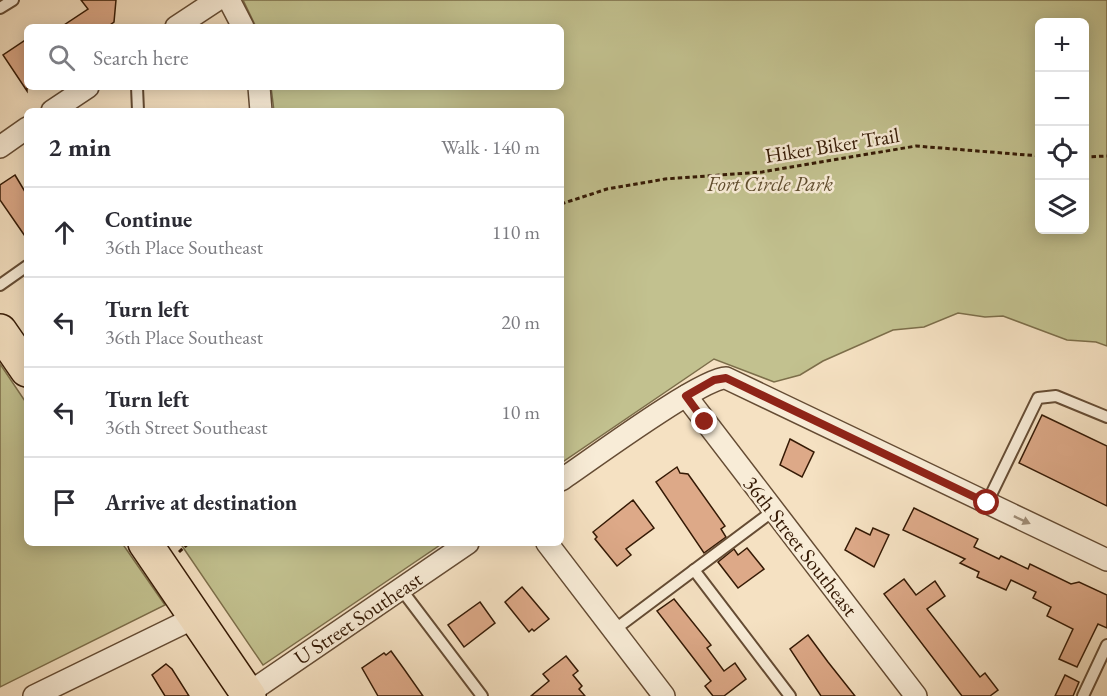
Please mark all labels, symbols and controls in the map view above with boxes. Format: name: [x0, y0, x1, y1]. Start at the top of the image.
map controls: [1035, 18, 1089, 234]
button: +: [1035, 18, 1089, 72]
search box: [24, 24, 564, 90]
icon: search: [45, 41, 78, 74]
text: Search here: [93, 43, 188, 72]
button: −: [1035, 72, 1089, 126]
street label: Hiker Biker Trail: [763, 121, 901, 169]
button: locate: [1035, 126, 1089, 180]
text: 2 min: [48, 130, 111, 164]
text: Walk · 140 m: [441, 134, 540, 160]
park label: Fort Circle Park: [706, 170, 833, 197]
button: layers: [1035, 180, 1089, 234]
text: Continue: [105, 205, 192, 234]
icon: ahead: [48, 216, 81, 249]
text: 110 m: [492, 219, 540, 245]
text: 36th Place Southeast: [105, 234, 263, 260]
text: Turn left: [105, 295, 189, 324]
icon: left: [48, 306, 81, 339]
text: 20 m: [501, 309, 540, 335]
text: 36th Place Southeast: [105, 324, 263, 350]
text: Turn left: [105, 385, 189, 414]
icon: left: [48, 396, 81, 429]
text: 10 m: [501, 399, 540, 425]
route end: [691, 408, 717, 434]
text: 36th Street Southeast: [105, 414, 268, 440]
street label: 36th Street Southeast: [738, 470, 864, 622]
icon: arrive: [48, 486, 81, 519]
text: Arrive at destination: [105, 488, 297, 517]
route start: [973, 489, 999, 515]
one-way arrow: [1014, 515, 1031, 524]
street label: U Street Southeast: [289, 565, 427, 671]

